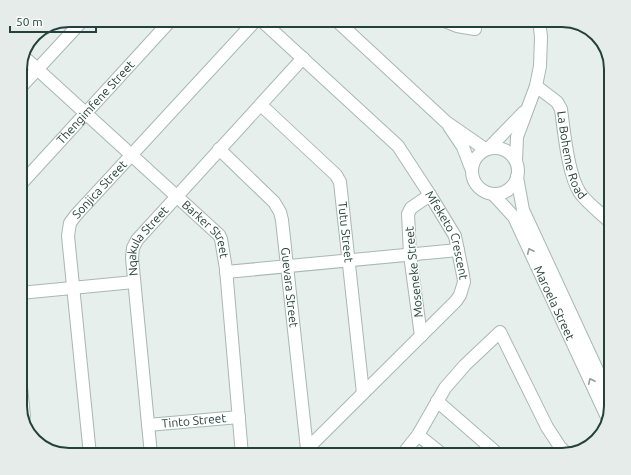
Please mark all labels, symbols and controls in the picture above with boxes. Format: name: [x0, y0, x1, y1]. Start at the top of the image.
scale bar: [10, 8, 96, 34]
text: 50 m: [16, 15, 43, 28]
street label: Thengimfene Street: [54, 58, 137, 146]
street label: La Boheme Road: [555, 110, 589, 202]
street label: Sonjica Street: [69, 157, 129, 221]
street label: Mfeketo Crescent: [423, 188, 471, 281]
street label: Barker Street: [180, 198, 231, 259]
street label: Tutu Street: [336, 201, 356, 263]
street label: Nqakula Street: [125, 203, 171, 277]
street label: Moseneke Street: [402, 226, 425, 318]
street label: Guevara Street: [279, 247, 301, 328]
one-way arrow: [527, 248, 535, 255]
street label: Maroela Street: [532, 264, 577, 342]
one-way arrow: [588, 378, 596, 386]
street label: Tinto Street: [161, 411, 227, 430]

